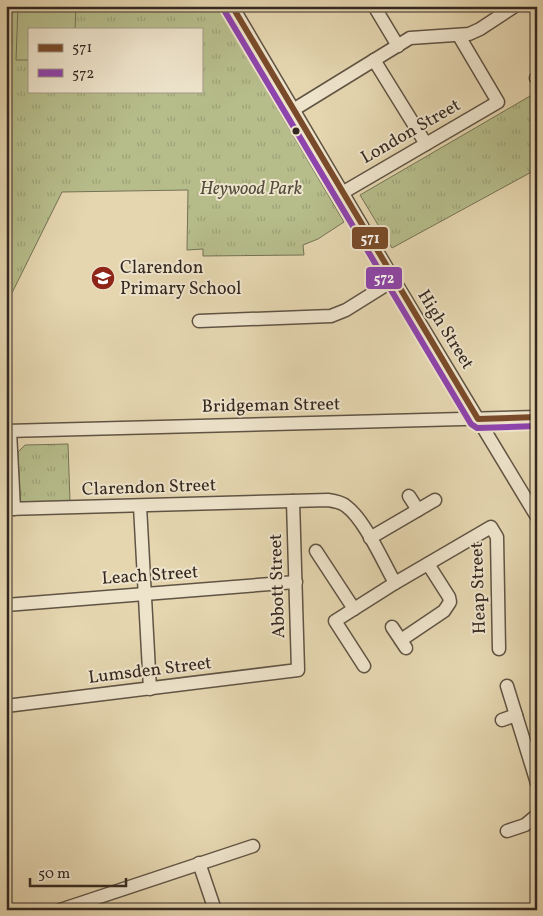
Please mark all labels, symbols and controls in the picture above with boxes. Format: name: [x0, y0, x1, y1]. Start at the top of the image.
legend: [28, 28, 202, 92]
text: 571: [72, 38, 92, 59]
text: 572: [72, 64, 94, 85]
street label: London Street: [356, 93, 466, 171]
unlabelled marker: [291, 126, 301, 136]
park label: Heywood Park: [200, 177, 302, 202]
line badge: 571: [351, 226, 389, 250]
text: 571: [360, 230, 380, 249]
place label: Clarendon Primary School: [120, 256, 241, 302]
school or university icon: Clarendon Primary School: [90, 265, 116, 291]
line badge: 572: [365, 266, 403, 290]
text: 572: [374, 270, 394, 289]
street label: High Street: [411, 285, 479, 375]
street label: Bridgeman Street: [202, 392, 340, 420]
street label: Clarendon Street: [82, 473, 216, 503]
street label: Abbott Street: [264, 533, 292, 639]
street label: Heap Street: [465, 542, 493, 634]
street label: Leach Street: [101, 560, 199, 592]
street label: Lumsden Street: [87, 651, 213, 691]
scale bar: [30, 856, 126, 888]
text: 50 m: [38, 864, 70, 885]

